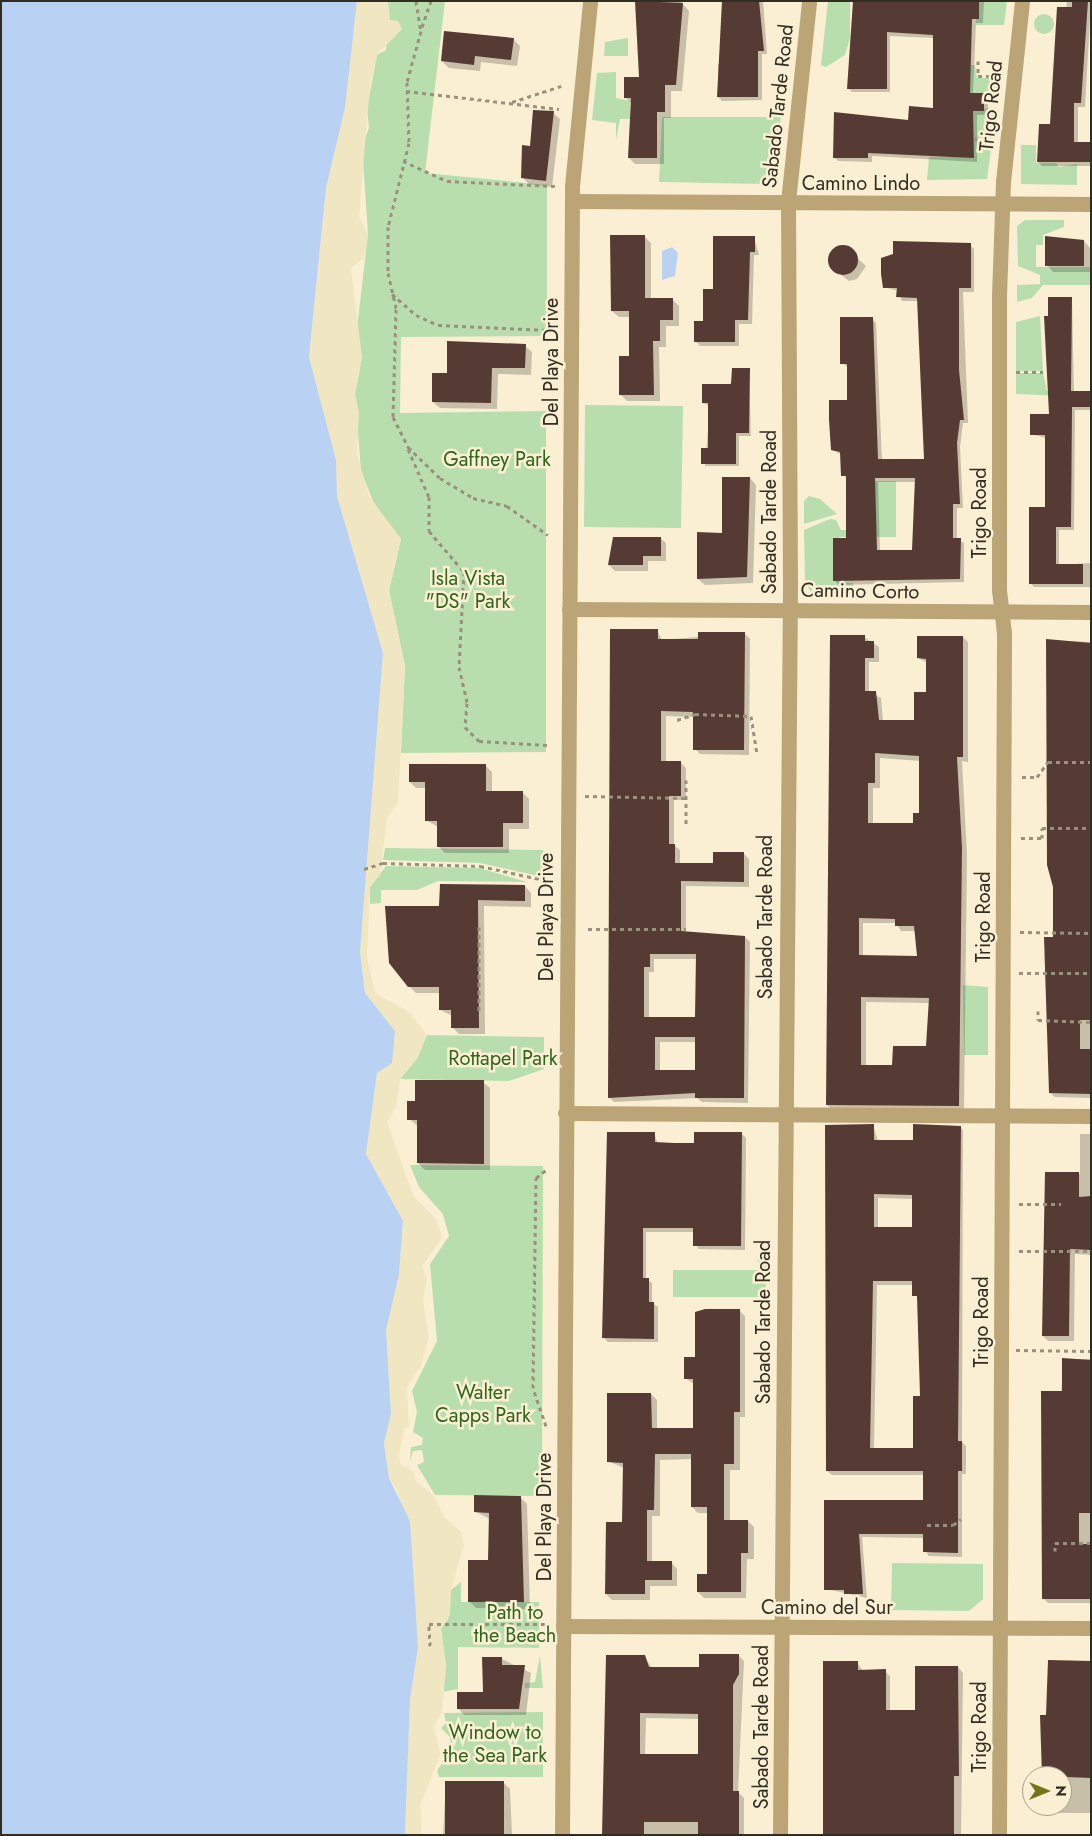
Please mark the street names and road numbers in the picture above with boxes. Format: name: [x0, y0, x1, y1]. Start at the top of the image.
street label: Sabado Tarde Road: [757, 23, 799, 189]
street label: Trigo Road: [974, 59, 1008, 153]
street label: Camino Lindo: [802, 171, 920, 195]
street label: Del Playa Drive: [539, 298, 563, 426]
street label: Sabado Tarde Road: [757, 430, 781, 594]
street label: Trigo Road: [967, 467, 991, 559]
street label: Camino Corto: [800, 578, 920, 604]
street label: Sabado Tarde Road: [753, 835, 777, 999]
street label: Del Playa Drive: [534, 853, 558, 981]
street label: Trigo Road: [971, 871, 995, 963]
street label: Sabado Tarde Road: [751, 1240, 775, 1404]
street label: Trigo Road: [969, 1276, 993, 1368]
street label: Del Playa Drive: [532, 1453, 556, 1581]
street label: Camino del Sur: [761, 1595, 893, 1619]
street label: Sabado Tarde Road: [749, 1645, 773, 1809]
street label: Trigo Road: [967, 1681, 991, 1773]

